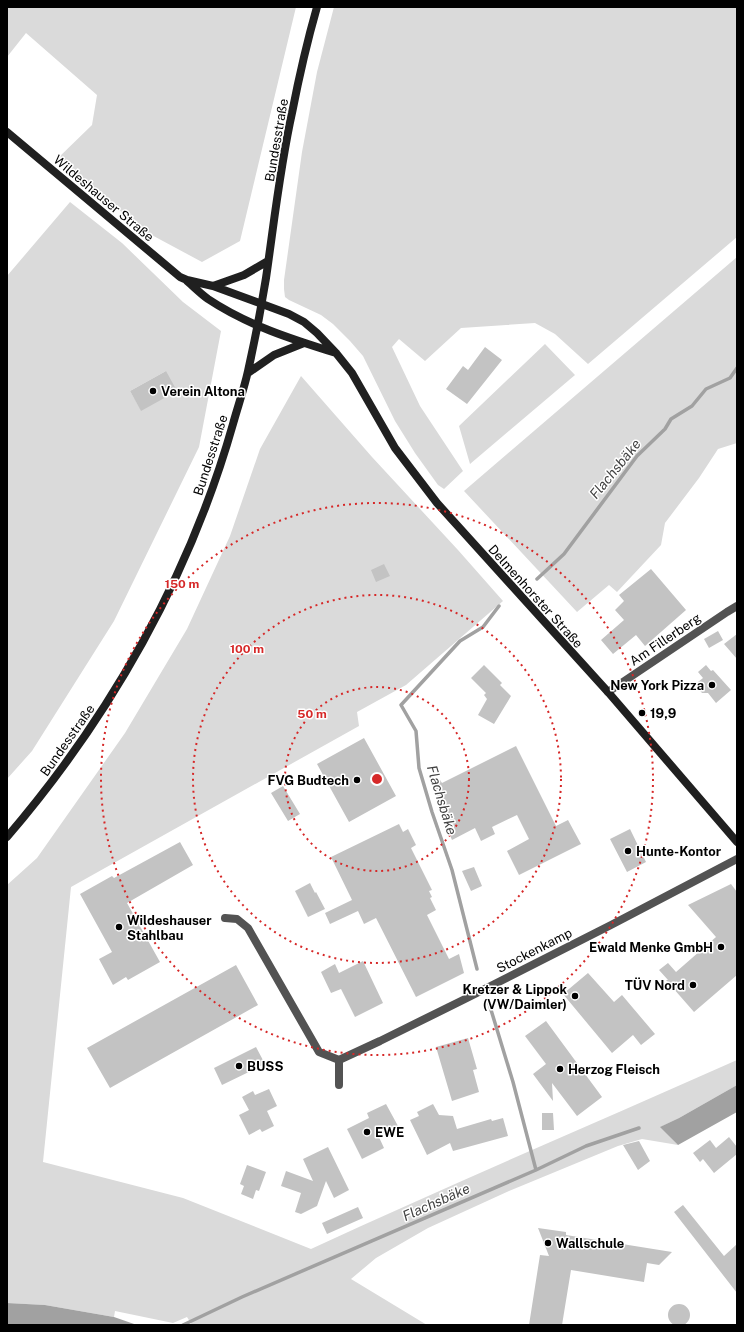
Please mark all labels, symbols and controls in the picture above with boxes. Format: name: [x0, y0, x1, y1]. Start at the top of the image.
street label: Bundesstraße: [262, 97, 291, 183]
street label: Wildeshauser Straße: [51, 152, 157, 245]
place label: Verein Altona: [161, 384, 245, 399]
marker: Verein Altona: [148, 386, 158, 396]
street label: Bundesstraße: [190, 413, 231, 497]
water label: Flachsbäke: [586, 436, 644, 502]
street label: Delmenhorster Straße: [485, 542, 586, 651]
text: 150 m: [165, 577, 199, 591]
street label: Am Fillerberg: [627, 610, 704, 669]
text: 100 m: [230, 642, 264, 656]
place label: New York Pizza: [610, 678, 704, 693]
marker: New York Pizza: [707, 680, 717, 690]
street label: Bundesstraße: [37, 702, 98, 779]
place label: 19,9: [650, 706, 676, 721]
text: 50 m: [297, 707, 327, 721]
marker: 19,9: [637, 708, 647, 718]
water label: Flachsbäke: [424, 763, 460, 837]
centre of rings: [370, 772, 384, 786]
place label: FVG Budtech: [267, 773, 349, 788]
marker: FVG Budtech: [352, 775, 362, 785]
place label: Hunte-Kontor: [636, 844, 722, 859]
marker: Hunte-Kontor: [623, 846, 633, 856]
place label: Wildeshauser Stahlbau: [127, 913, 212, 943]
marker: Wildeshauser Stahlbau: [114, 922, 124, 932]
street label: Stockenkamp: [494, 925, 575, 976]
place label: Ewald Menke GmbH: [589, 940, 713, 955]
marker: Ewald Menke GmbH: [716, 942, 726, 952]
place label: TÜV Nord: [625, 977, 685, 993]
marker: TÜV Nord: [688, 980, 698, 990]
place label: Kretzer & Lippok (VW/Daimler): [463, 982, 567, 1012]
marker: Kretzer & Lippok (VW/Daimler): [570, 991, 580, 1001]
place label: BUSS: [247, 1059, 283, 1074]
marker: BUSS: [234, 1061, 244, 1071]
place label: Herzog Fleisch: [568, 1062, 660, 1077]
marker: Herzog Fleisch: [555, 1064, 565, 1074]
place label: EWE: [375, 1125, 404, 1140]
marker: EWE: [362, 1127, 372, 1137]
water label: Flachsbäke: [400, 1180, 472, 1224]
place label: Wallschule: [556, 1236, 624, 1251]
marker: Wallschule: [543, 1238, 553, 1248]

